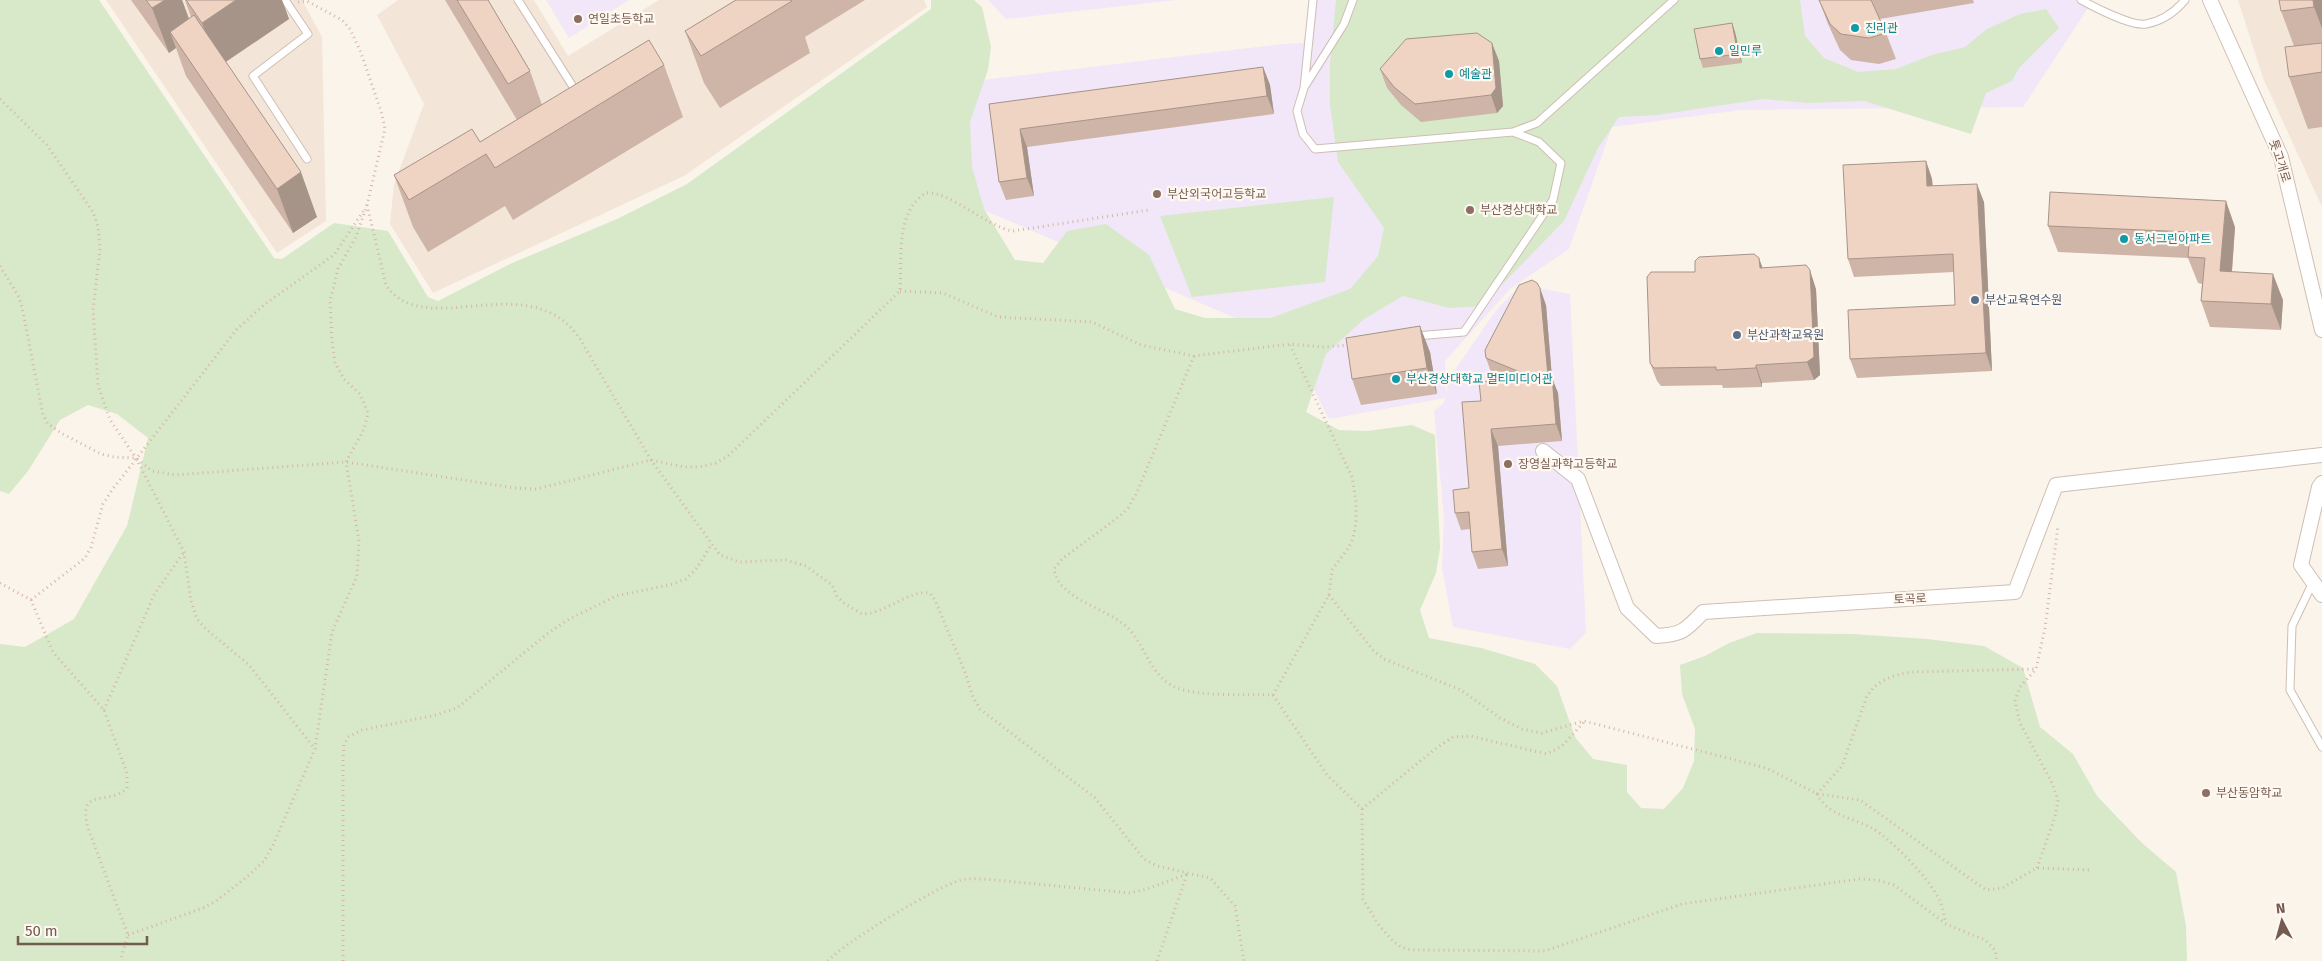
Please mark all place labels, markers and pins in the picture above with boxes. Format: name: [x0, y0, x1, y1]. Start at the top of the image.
place label: 연일초등학교: [588, 12, 654, 26]
marker: 연일초등학교: [572, 13, 584, 25]
place label: 진리관: [1865, 21, 1898, 35]
marker: 진리관: [1849, 22, 1861, 34]
place label: 일민루: [1729, 44, 1762, 58]
marker: 일민루: [1713, 45, 1725, 57]
place label: 예술관: [1459, 67, 1492, 81]
marker: 예술관: [1443, 68, 1455, 80]
place label: 부산외국어고등학교: [1167, 187, 1266, 201]
marker: 부산외국어고등학교: [1151, 188, 1163, 200]
place label: 부산경상대학교: [1480, 203, 1557, 217]
marker: 부산경상대학교: [1464, 204, 1476, 216]
place label: 동서그린아파트: [2134, 232, 2211, 246]
marker: 동서그린아파트: [2118, 233, 2130, 245]
place label: 부산교육연수원: [1985, 293, 2062, 307]
marker: 부산교육연수원: [1969, 294, 1981, 306]
place label: 부산과학교육원: [1747, 328, 1824, 342]
marker: 부산과학교육원: [1731, 329, 1743, 341]
place label: 부산경상대학교 멀티미디어관: [1406, 372, 1553, 386]
marker: 부산경상대학교 멀티미디어관: [1390, 373, 1402, 385]
place label: 장영실과학고등학교: [1518, 457, 1617, 471]
marker: 장영실과학고등학교: [1502, 458, 1514, 470]
place label: 부산동암학교: [2216, 786, 2282, 800]
marker: 부산동암학교: [2200, 787, 2212, 799]

